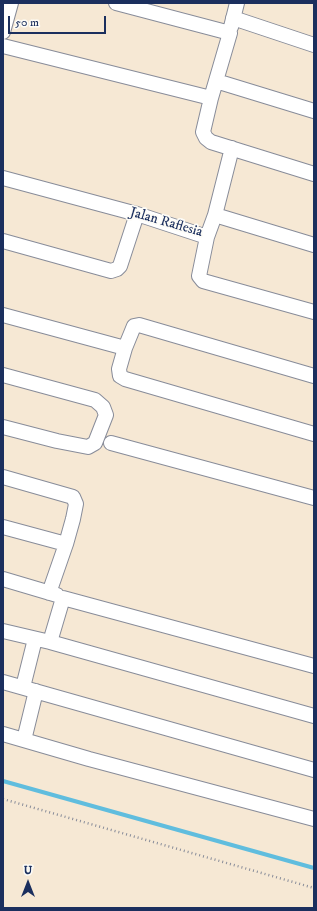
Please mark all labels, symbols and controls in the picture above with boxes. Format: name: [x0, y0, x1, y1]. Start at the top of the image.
scale bar: [10, 8, 108, 34]
text: 50 m: [15, 15, 39, 30]
street label: Jalan Raflesia: [128, 205, 204, 241]
north arrow: [8, 863, 48, 903]
text: U: [24, 864, 32, 878]

